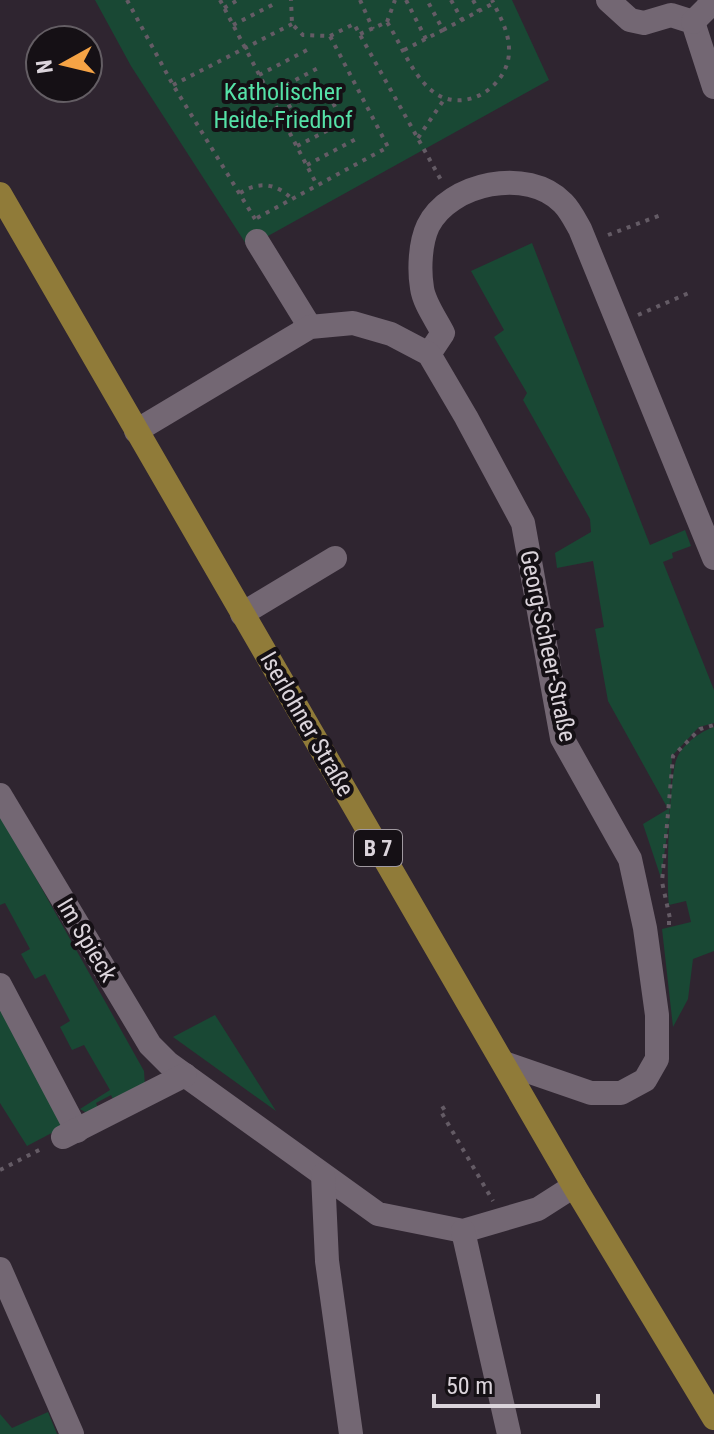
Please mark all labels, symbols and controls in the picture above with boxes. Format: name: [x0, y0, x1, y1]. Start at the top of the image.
north arrow: [24, 24, 104, 104]
text: N: [31, 58, 58, 75]
park label: Katholischer Heide-Friedhof: [213, 78, 353, 134]
street label: Georg-Scheer-Straße: [514, 548, 582, 744]
street label: Iserlohner Straße: [254, 647, 360, 801]
road number: B 7: [354, 830, 402, 866]
street label: Im Spieck: [51, 893, 123, 987]
scale bar: [434, 1358, 598, 1408]
text: 50 m: [446, 1372, 493, 1400]

